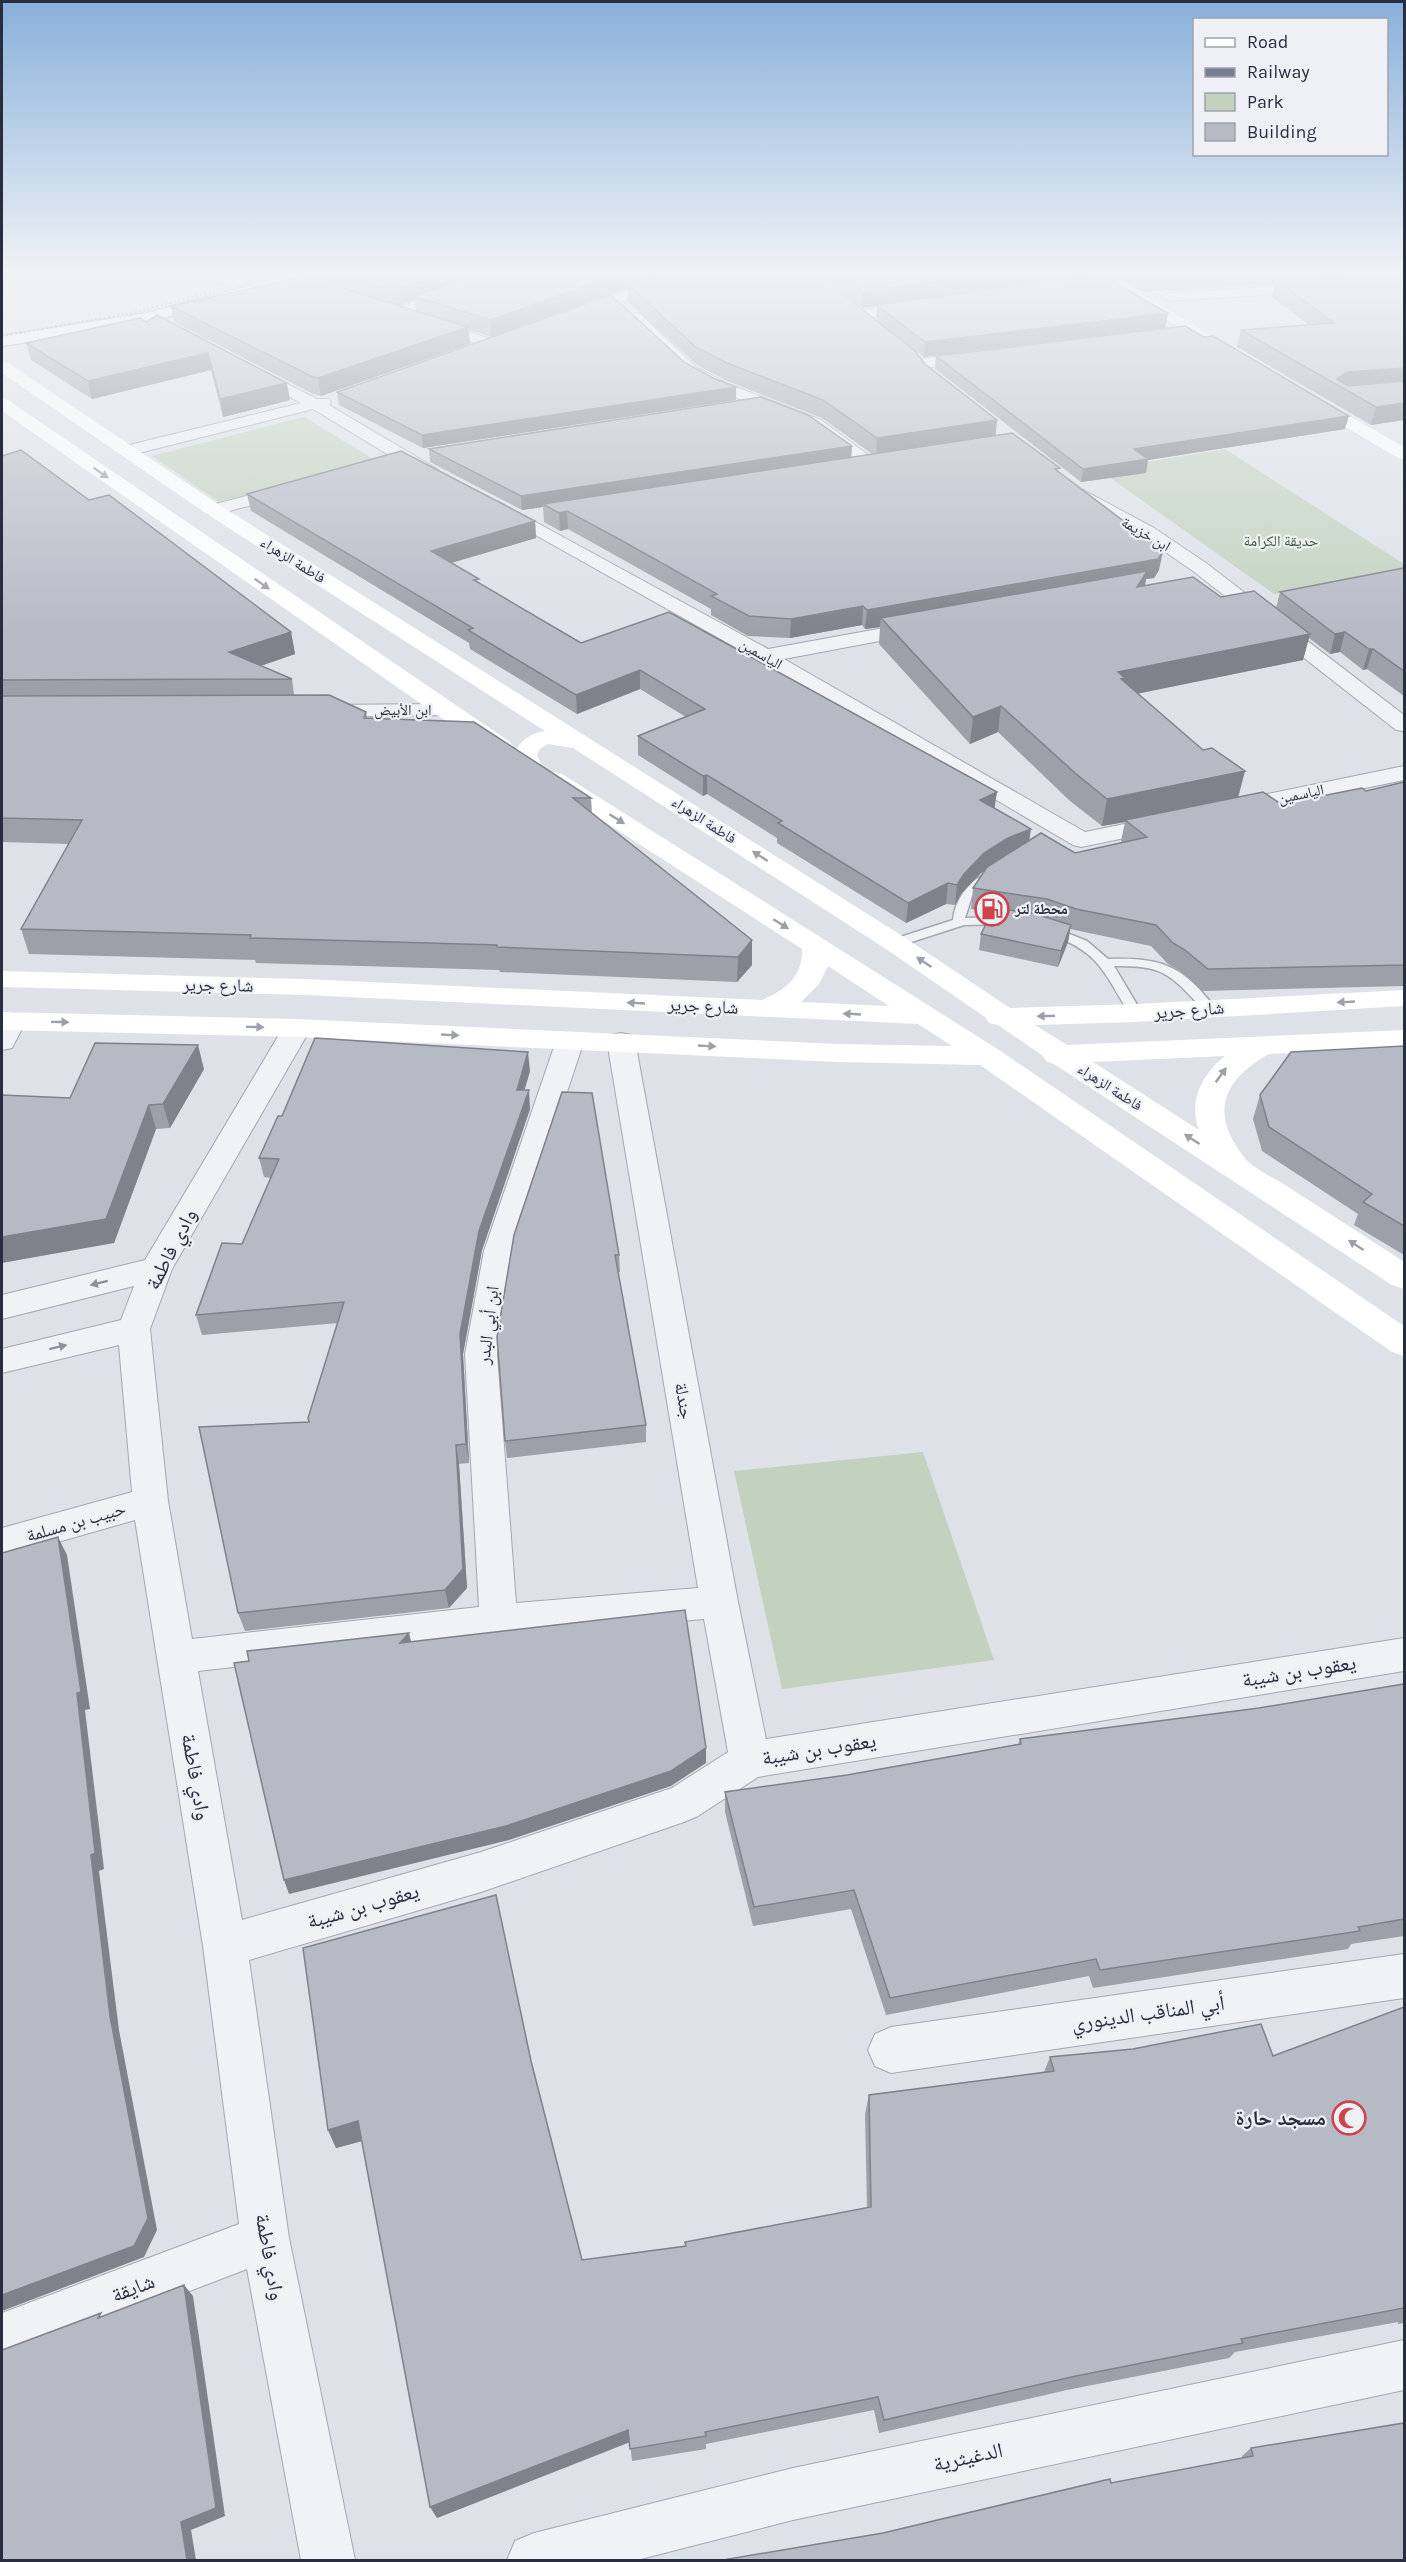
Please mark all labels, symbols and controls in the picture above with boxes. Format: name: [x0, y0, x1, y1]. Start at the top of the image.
legend: [1193, 18, 1388, 156]
text: Road: [1247, 31, 1288, 53]
text: Railway: [1247, 61, 1310, 83]
text: Park: [1247, 91, 1284, 113]
text: Building: [1247, 121, 1317, 143]
one-way arrow: [93, 467, 109, 479]
street label: ابن خزيمة: [1118, 513, 1174, 556]
park label: حديقة الكرامة: [1244, 532, 1319, 550]
street label: فاطمة الزهراء: [257, 533, 329, 587]
one-way arrow: [254, 578, 270, 589]
street label: الياسمين: [736, 635, 785, 674]
street label: ابن الأبيض: [374, 701, 432, 720]
street label: الياسمين: [1277, 780, 1326, 809]
street label: فاطمة الزهراء: [668, 793, 740, 847]
one-way arrow: [608, 814, 625, 825]
one-way arrow: [752, 851, 768, 862]
fuel station icon: محطة لتر: [974, 891, 1010, 927]
place label: محطة لتر: [1014, 900, 1068, 918]
one-way arrow: [773, 918, 789, 929]
one-way arrow: [916, 957, 932, 968]
street label: شارع جرير: [181, 973, 254, 997]
street label: شارع جرير: [666, 993, 739, 1019]
street label: شارع جرير: [1152, 997, 1225, 1024]
one-way arrow: [1337, 997, 1356, 1006]
one-way arrow: [626, 998, 645, 1007]
one-way arrow: [842, 1009, 861, 1018]
one-way arrow: [1037, 1011, 1056, 1021]
one-way arrow: [50, 1018, 69, 1027]
one-way arrow: [245, 1022, 264, 1032]
one-way arrow: [440, 1031, 459, 1040]
one-way arrow: [698, 1042, 717, 1051]
street label: فاطمة الزهراء: [1074, 1060, 1146, 1114]
one-way arrow: [1215, 1067, 1228, 1083]
one-way arrow: [1184, 1134, 1200, 1145]
street label: وادي فاطمة: [140, 1205, 205, 1295]
one-way arrow: [1348, 1239, 1364, 1251]
one-way arrow: [90, 1278, 109, 1288]
street label: ابن أبي البدر: [472, 1285, 507, 1367]
one-way arrow: [49, 1342, 68, 1352]
street label: جندلة: [670, 1381, 698, 1421]
street label: حبيب بن مسلمة: [24, 1497, 128, 1547]
street label: يعقوب بن شيبة: [1240, 1650, 1358, 1693]
street label: يعقوب بن شيبة: [760, 1728, 878, 1771]
street label: وادي فاطمة: [172, 1732, 215, 1823]
street label: يعقوب بن شيبة: [304, 1879, 422, 1934]
street label: أبي المناقب الدينوري: [1070, 1990, 1227, 2040]
mosque icon: مسجد حارة: [1331, 2100, 1367, 2136]
place label: مسجد حارة: [1236, 2106, 1326, 2130]
street label: وادي فاطمة: [246, 2212, 289, 2303]
street label: شايقة: [108, 2269, 158, 2307]
street label: الدغيثرية: [931, 2438, 1005, 2476]

